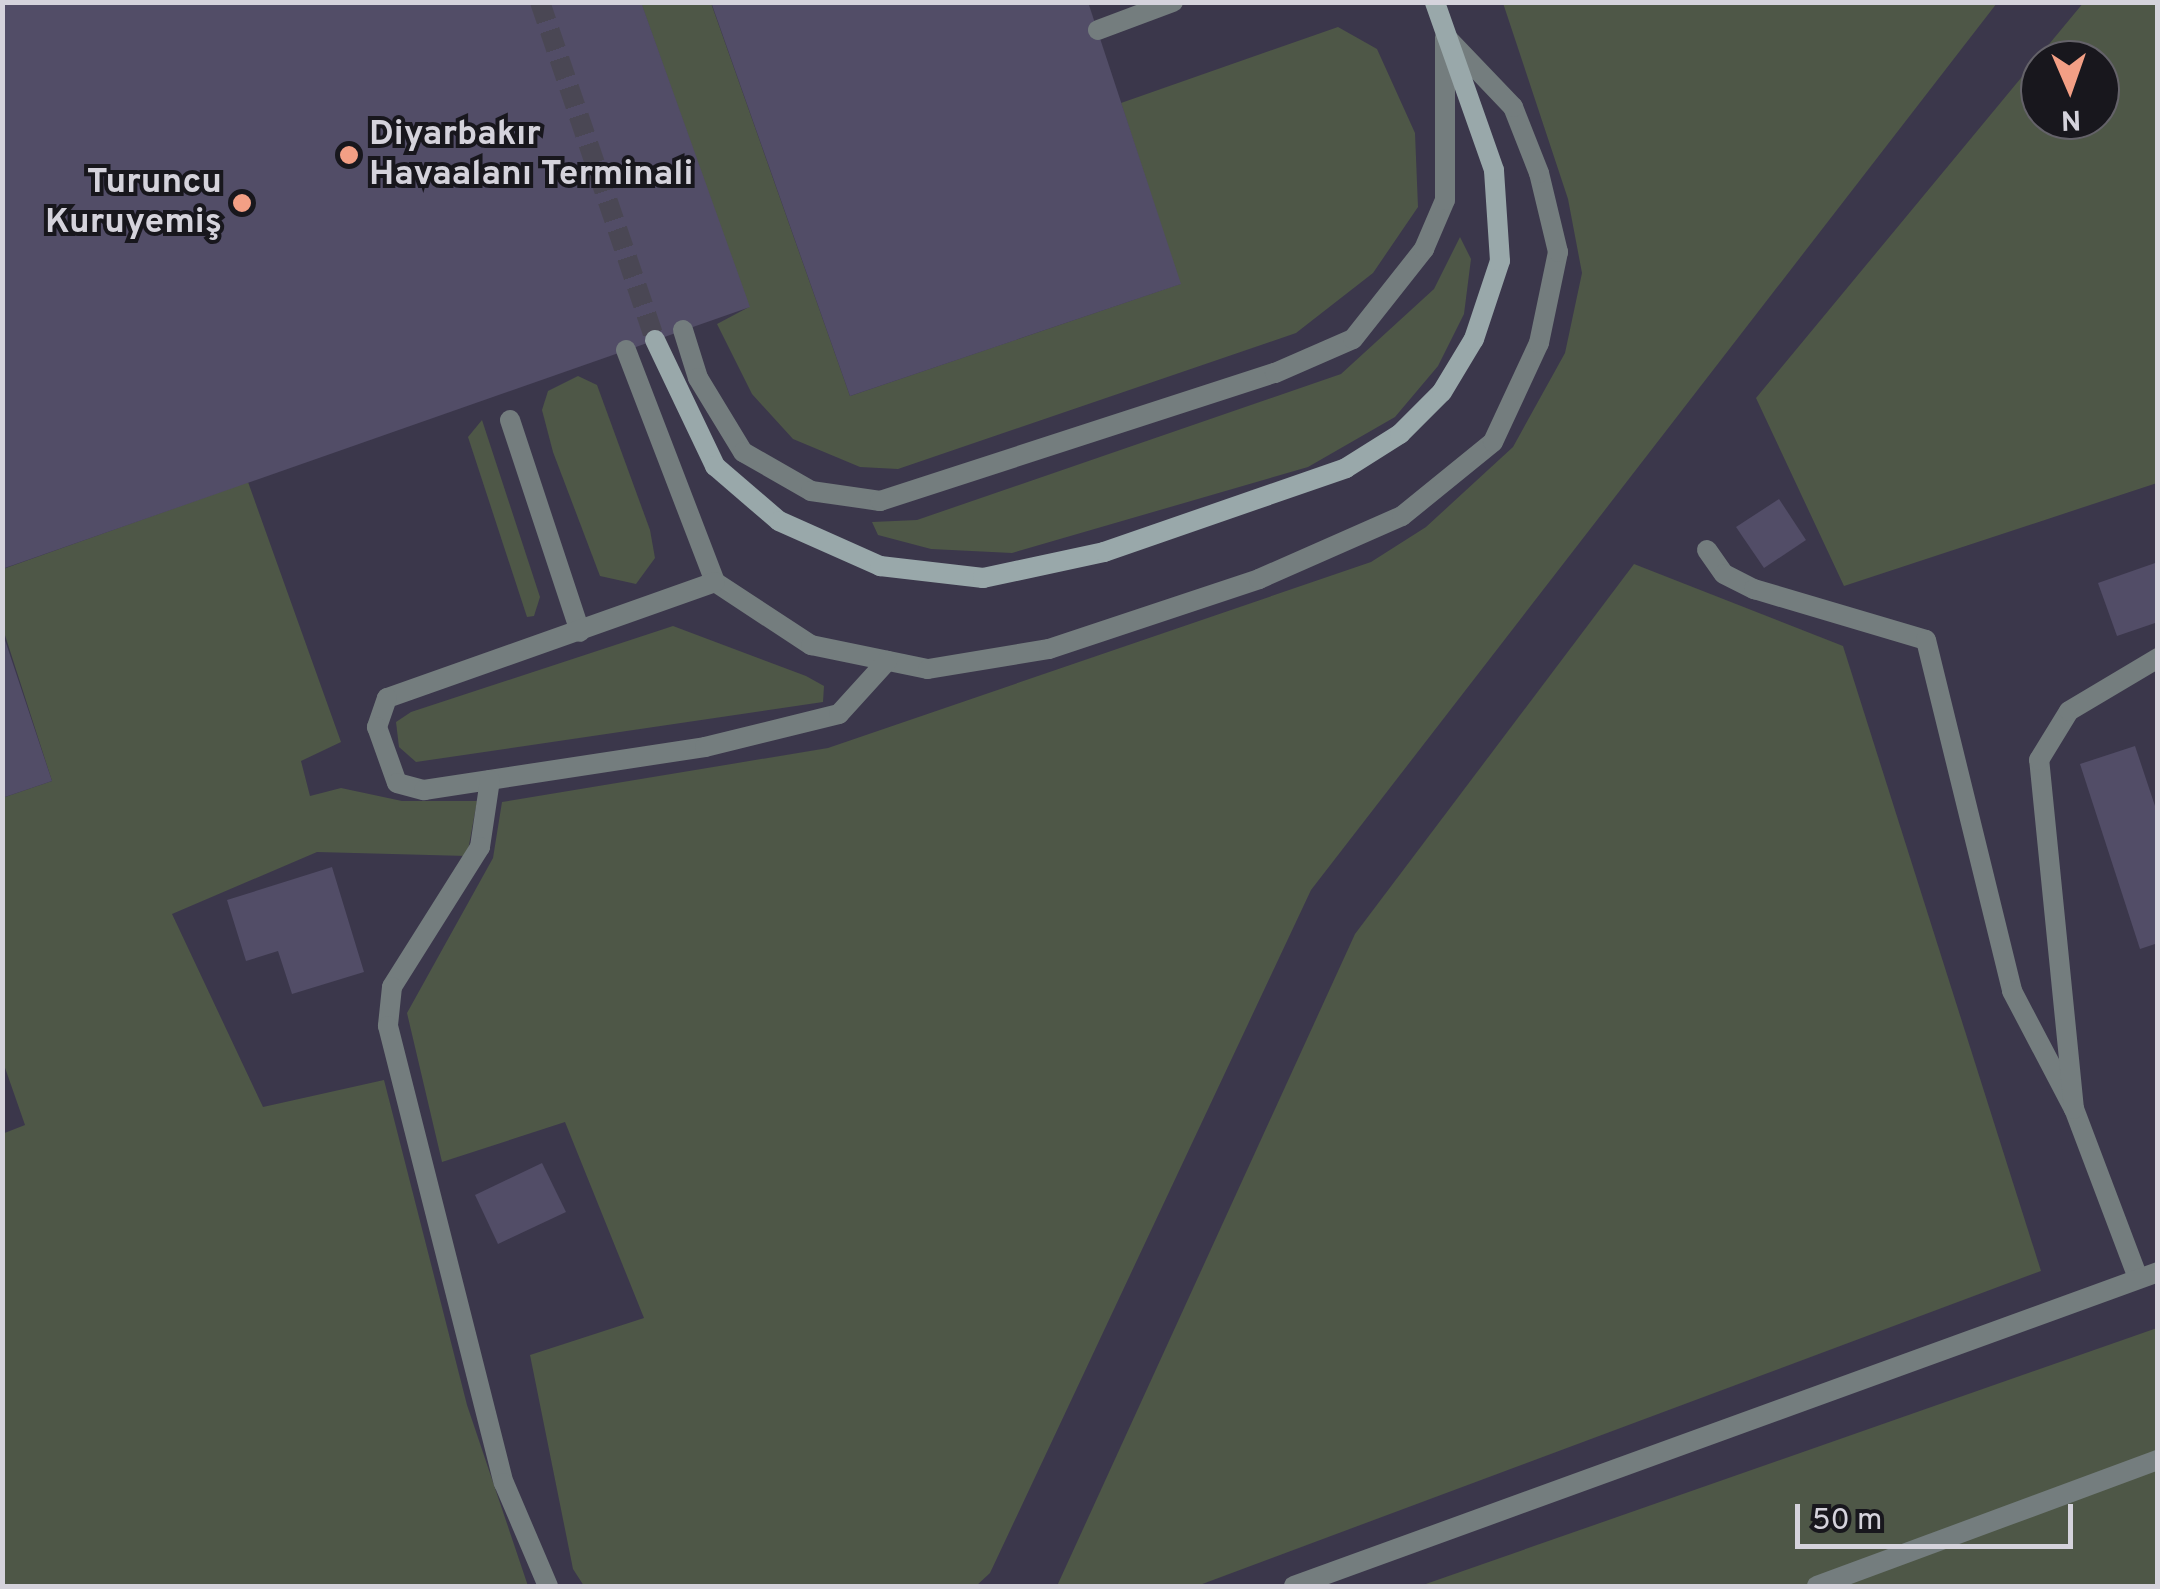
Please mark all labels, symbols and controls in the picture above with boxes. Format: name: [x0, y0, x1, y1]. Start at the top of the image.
north arrow: [2020, 40, 2120, 140]
text: N: [2060, 100, 2082, 136]
place label: Diyarbakır Havaalanı Terminali: [369, 114, 693, 196]
marker: Diyarbakır Havaalanı Terminali: [338, 144, 360, 166]
place label: Turuncu Kuruyemiş: [45, 162, 222, 244]
marker: Turuncu Kuruyemiş: [231, 192, 253, 214]
scale bar: [1800, 1484, 2078, 1546]
text: 50 m: [1812, 1503, 1882, 1540]

